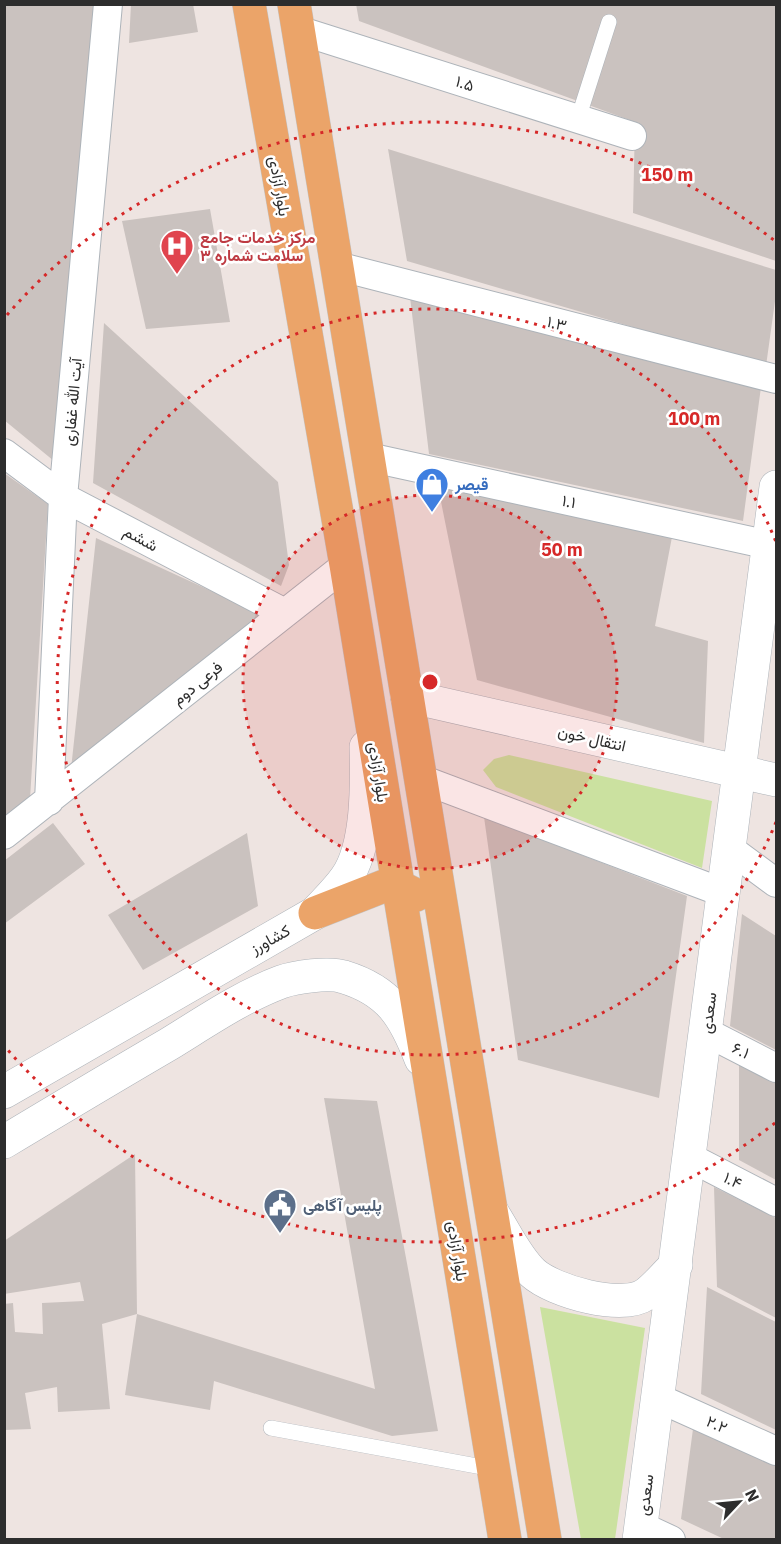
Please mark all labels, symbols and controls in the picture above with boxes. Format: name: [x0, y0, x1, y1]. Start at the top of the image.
street label: ۱.۵: [453, 71, 477, 95]
street label: بلوار آزادی: [264, 154, 295, 218]
text: 150 m: [641, 163, 693, 186]
place label: مرکز خدمات جامع سلامت شماره ۳: [200, 227, 316, 266]
hospital icon: مرکز خدمات جامع سلامت شماره ۳: [159, 228, 195, 275]
street label: ۱.۳: [545, 311, 569, 335]
street label: آیت الله غفاری: [58, 356, 87, 447]
text: 100 m: [668, 407, 720, 430]
shop icon: قیصر: [414, 466, 450, 513]
place label: قیصر: [454, 474, 488, 495]
street label: ۱.۱: [560, 490, 578, 512]
street label: ششم: [120, 521, 162, 556]
text: 50 m: [541, 538, 583, 561]
street label: فرعی دوم: [168, 657, 227, 710]
centre of rings: [420, 672, 440, 692]
street label: انتقال خون: [556, 720, 628, 757]
street label: بلوار آزادی: [363, 740, 394, 804]
street label: کشاورز: [246, 920, 294, 959]
street label: سعدی: [696, 991, 721, 1035]
street label: ۶.۱: [729, 1037, 753, 1063]
street label: ۱.۴: [720, 1167, 746, 1193]
public building icon: پلیس آگاهی: [262, 1187, 298, 1234]
place label: پلیس آگاهی: [303, 1195, 382, 1217]
street label: بلوار آزادی: [442, 1219, 473, 1283]
street label: ۲.۲: [703, 1411, 731, 1437]
north arrow: [709, 1472, 769, 1532]
street label: سعدی: [633, 1473, 658, 1517]
text: N: [741, 1486, 764, 1505]

